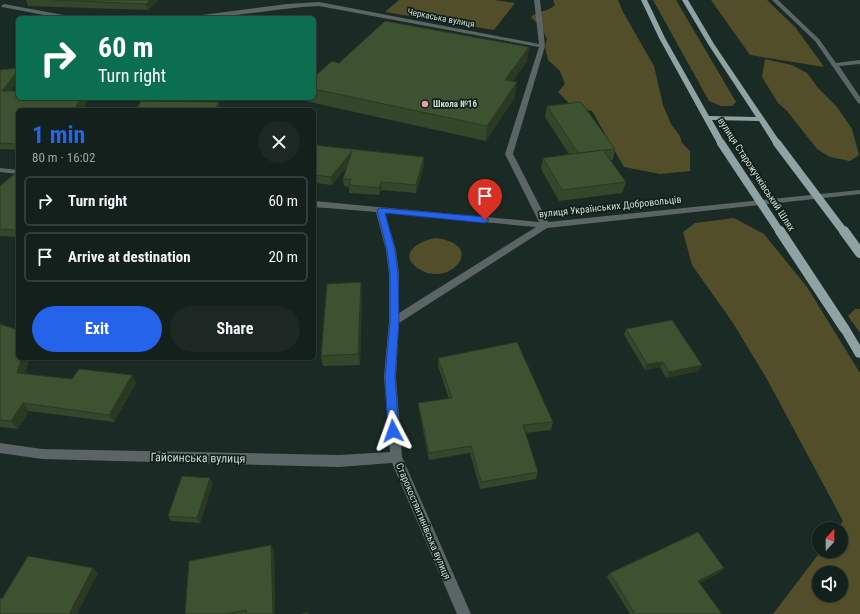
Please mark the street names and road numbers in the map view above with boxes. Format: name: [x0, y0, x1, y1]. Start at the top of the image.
street label: Черкаська вулиця: [407, 7, 475, 29]
street label: вулиця Старожучківський Шлях: [716, 115, 798, 234]
street label: вулиця Українських Добровольців: [538, 194, 682, 219]
street label: Гайсинська вулиця: [150, 450, 246, 466]
street label: Старокостянтинівська вулиця: [394, 461, 453, 581]

